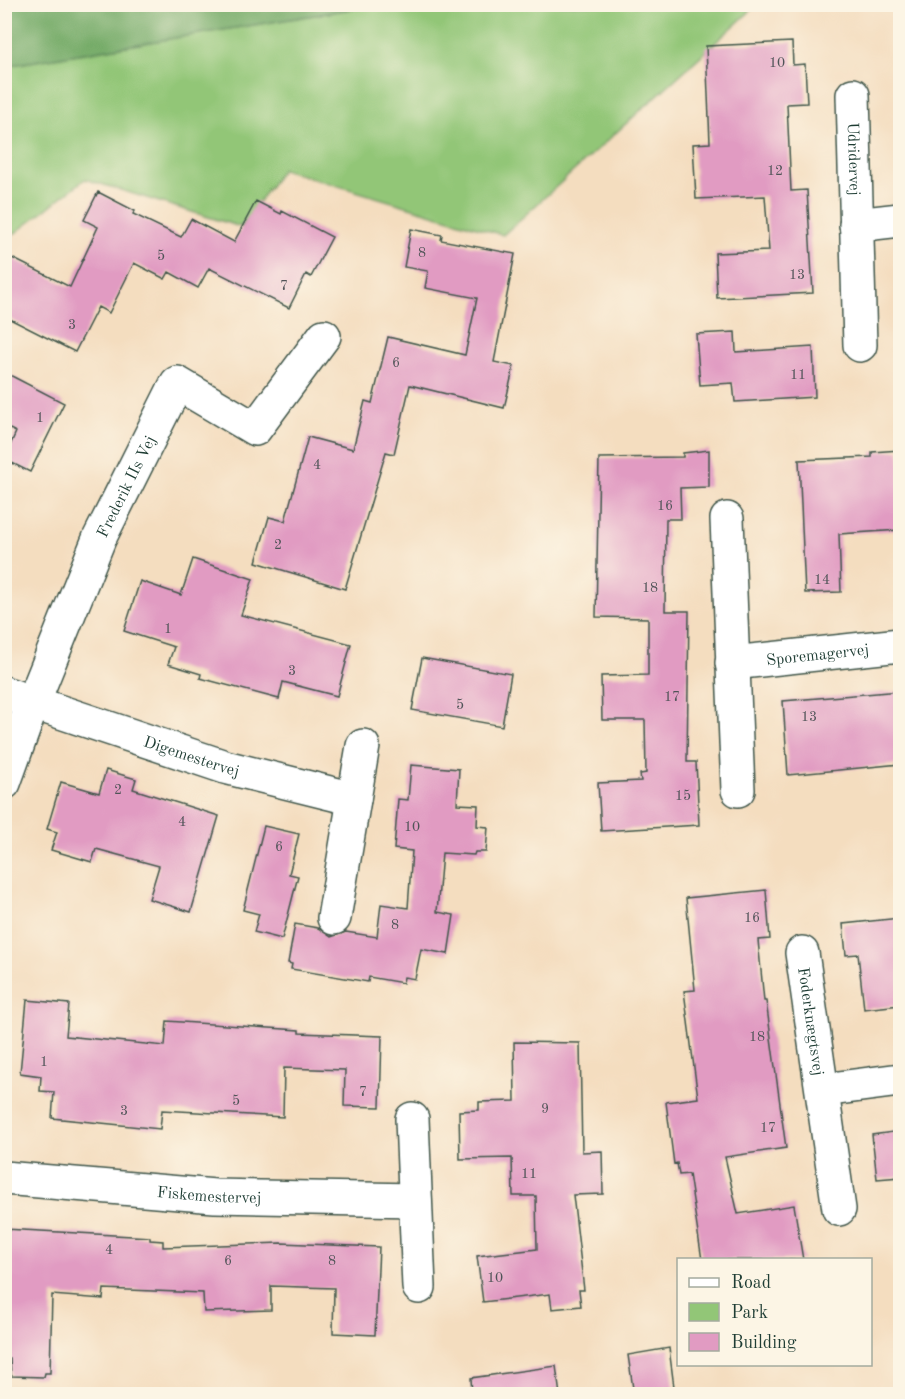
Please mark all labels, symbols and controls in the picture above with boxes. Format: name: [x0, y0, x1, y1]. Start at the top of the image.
house number: 10: [769, 56, 785, 70]
street label: Udridervej: [844, 122, 862, 196]
house number: 12: [767, 164, 783, 178]
house number: 8: [418, 246, 426, 260]
house number: 5: [157, 249, 165, 263]
house number: 13: [789, 268, 805, 282]
house number: 7: [280, 279, 288, 293]
house number: 3: [68, 318, 76, 332]
house number: 6: [392, 356, 400, 370]
house number: 11: [790, 368, 806, 382]
house number: 1: [36, 411, 44, 425]
street label: Frederik IIs Vej: [95, 434, 159, 541]
house number: 4: [313, 458, 321, 472]
house number: 16: [657, 499, 673, 513]
house number: 2: [274, 538, 282, 552]
house number: 14: [814, 573, 830, 587]
house number: 18: [642, 581, 658, 595]
house number: 1: [164, 622, 172, 636]
street label: Sporemagervej: [765, 642, 870, 669]
house number: 3: [288, 664, 296, 678]
house number: 17: [664, 690, 680, 704]
house number: 5: [456, 698, 464, 712]
house number: 13: [801, 710, 817, 724]
street label: Digemestervej: [141, 734, 241, 780]
house number: 2: [114, 783, 122, 797]
house number: 15: [675, 789, 691, 803]
house number: 4: [178, 815, 186, 829]
house number: 10: [404, 820, 420, 834]
house number: 6: [275, 840, 283, 854]
house number: 16: [744, 911, 760, 925]
house number: 8: [391, 918, 399, 932]
street label: Foderknægtsvej: [794, 966, 826, 1077]
house number: 18: [749, 1030, 765, 1044]
house number: 1: [40, 1055, 48, 1069]
house number: 7: [359, 1085, 367, 1099]
house number: 5: [232, 1094, 240, 1108]
house number: 9: [541, 1102, 549, 1116]
house number: 3: [120, 1104, 128, 1118]
house number: 17: [760, 1121, 776, 1135]
house number: 11: [521, 1167, 537, 1181]
street label: Fiskemestervej: [156, 1185, 262, 1207]
house number: 4: [105, 1243, 113, 1257]
house number: 6: [224, 1254, 232, 1268]
house number: 8: [328, 1254, 336, 1268]
legend: [677, 1258, 872, 1366]
house number: 10: [487, 1271, 503, 1285]
text: Road: [731, 1274, 771, 1292]
text: Park: [731, 1304, 768, 1322]
text: Building: [731, 1334, 797, 1352]

